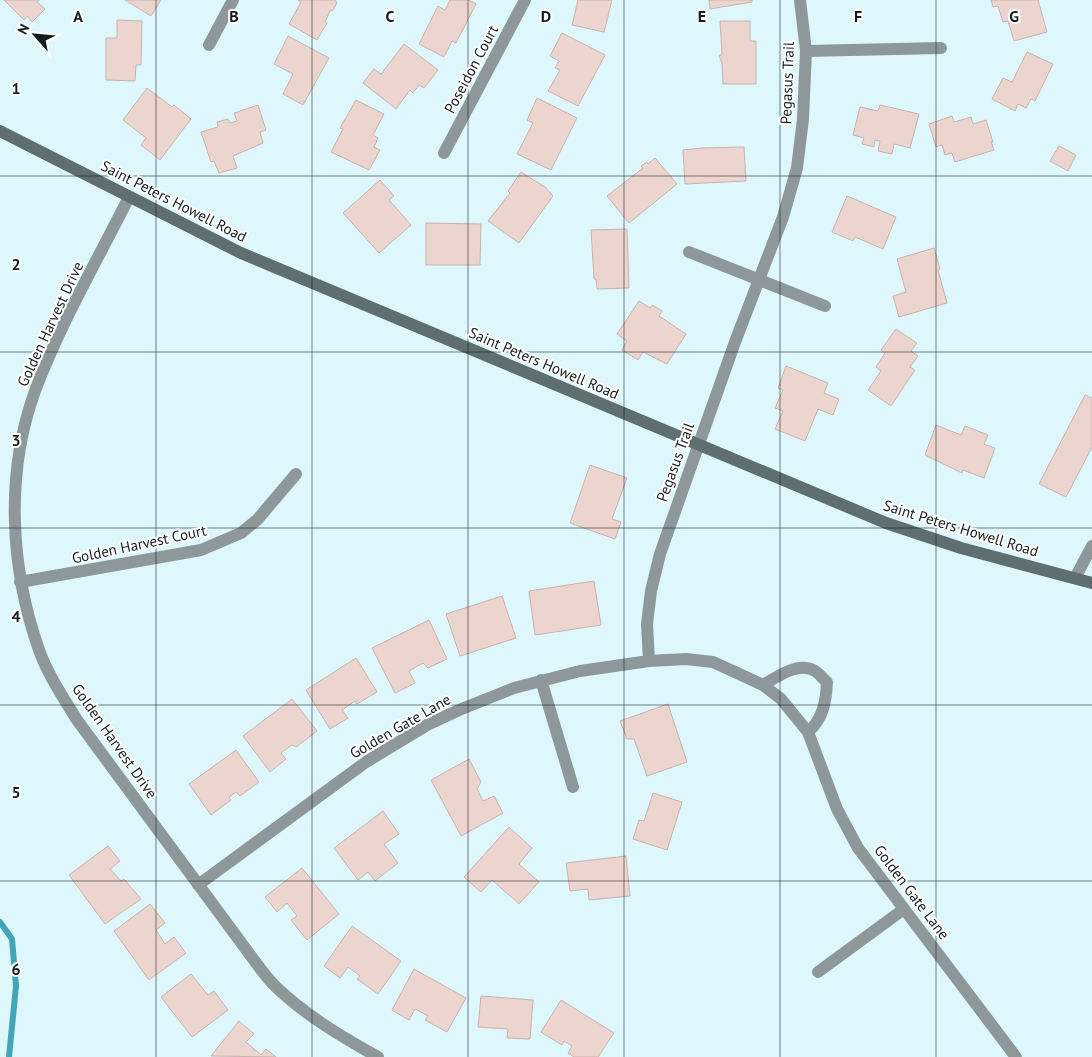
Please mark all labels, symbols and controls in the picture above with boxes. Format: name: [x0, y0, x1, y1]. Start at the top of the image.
text: A: [73, 6, 83, 26]
text: B: [229, 6, 239, 26]
text: C: [386, 6, 395, 26]
text: D: [541, 6, 551, 26]
text: E: [698, 6, 706, 26]
text: F: [854, 6, 862, 26]
text: G: [1009, 6, 1019, 26]
north arrow: [10, 10, 60, 60]
text: N: [13, 21, 34, 37]
street label: Poseidon Court: [440, 22, 502, 116]
street label: Pegasus Trail: [776, 41, 798, 125]
text: 1: [11, 78, 21, 98]
street label: Saint Peters Howell Road: [98, 156, 250, 246]
text: 2: [11, 254, 21, 274]
street label: Golden Harvest Drive: [13, 258, 87, 390]
street label: Saint Peters Howell Road: [466, 323, 622, 403]
street label: Pegasus Trail: [652, 419, 698, 504]
text: 3: [11, 430, 21, 450]
street label: Saint Peters Howell Road: [881, 495, 1041, 561]
street label: Golden Harvest Court: [70, 520, 208, 568]
text: 4: [11, 606, 21, 626]
street label: Golden Harvest Drive: [68, 680, 162, 802]
street label: Golden Gate Lane: [346, 689, 454, 763]
text: 5: [11, 782, 21, 802]
street label: Golden Gate Lane: [870, 841, 954, 943]
text: 6: [11, 959, 21, 979]

